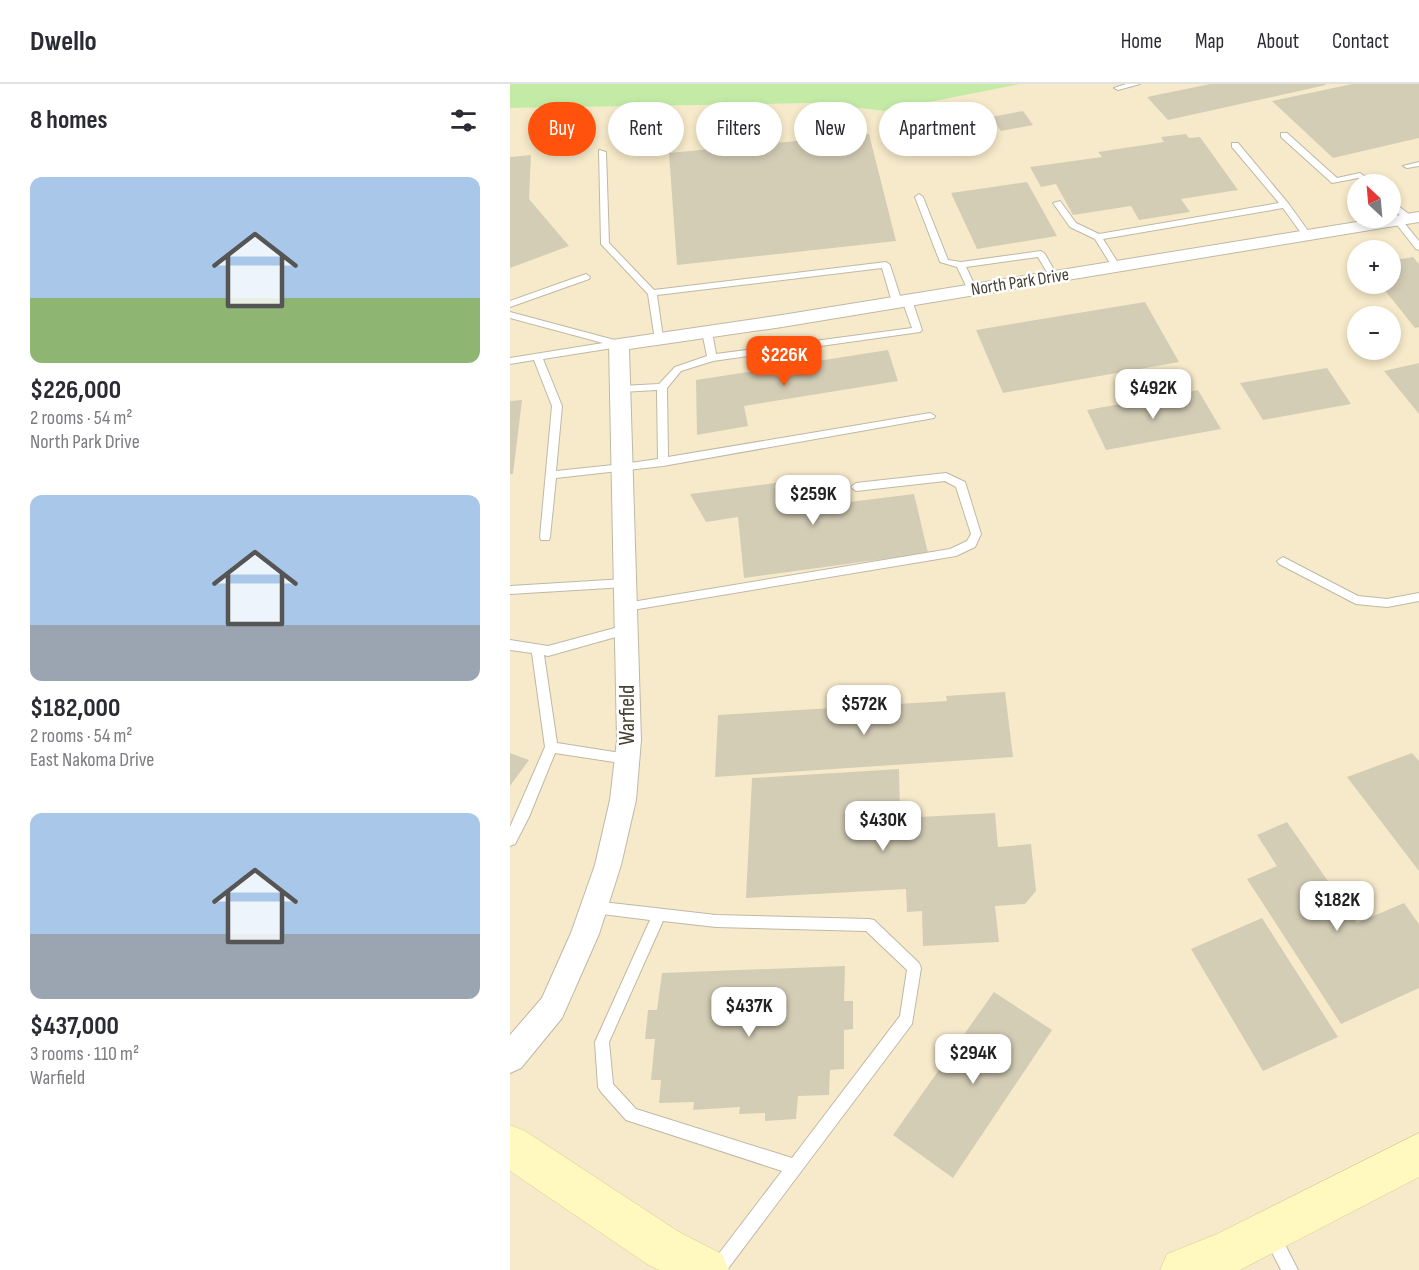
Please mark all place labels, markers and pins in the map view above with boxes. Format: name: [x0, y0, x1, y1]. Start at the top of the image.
pin: $226K: [742, 336, 826, 387]
pin: $492K: [1111, 369, 1195, 420]
pin: $259K: [771, 475, 855, 526]
pin: $572K: [822, 685, 906, 736]
pin: $430K: [841, 801, 925, 852]
pin: $182K: [1295, 881, 1379, 932]
pin: $437K: [707, 987, 791, 1038]
pin: $294K: [931, 1034, 1015, 1085]

